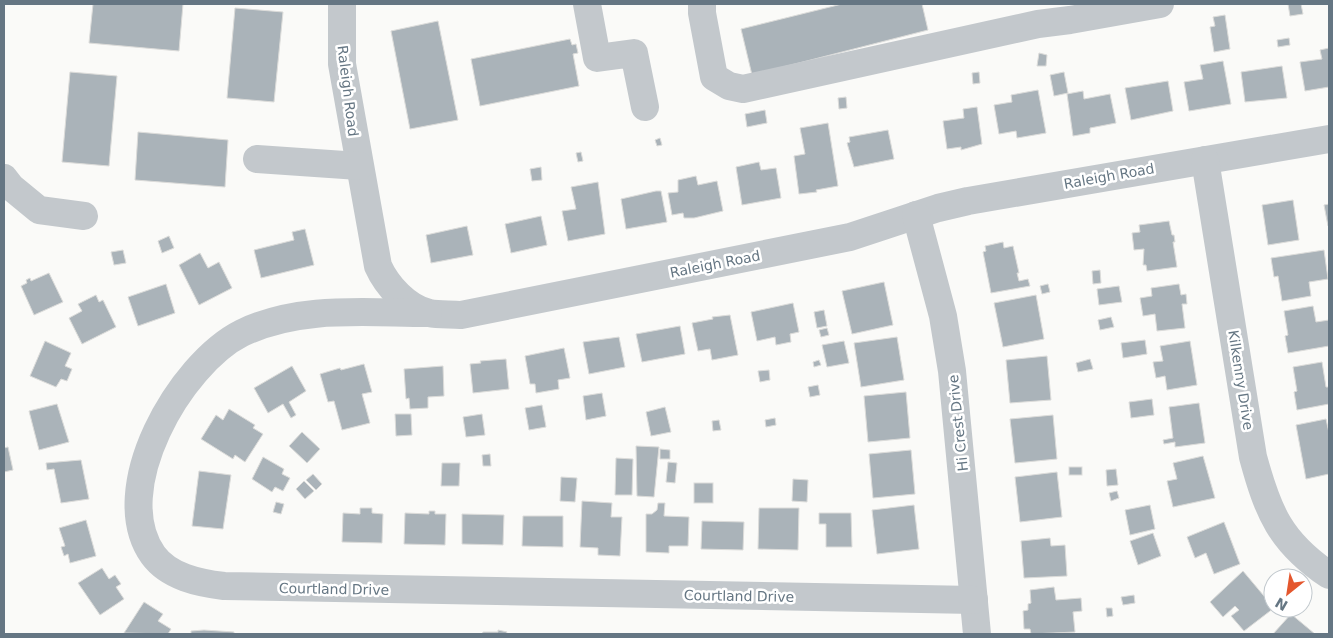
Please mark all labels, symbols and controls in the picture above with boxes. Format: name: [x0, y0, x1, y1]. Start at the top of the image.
street label: Raleigh Road: [334, 44, 362, 138]
street label: Raleigh Road: [1062, 160, 1156, 192]
street label: Raleigh Road: [668, 247, 762, 281]
street label: Kilkenny Drive: [1225, 329, 1257, 431]
street label: Hi Crest Drive: [945, 374, 971, 472]
north arrow: [1263, 568, 1313, 618]
street label: Courtland Drive: [279, 580, 389, 598]
street label: Courtland Drive: [684, 587, 794, 605]
text: N: [1272, 594, 1291, 614]

